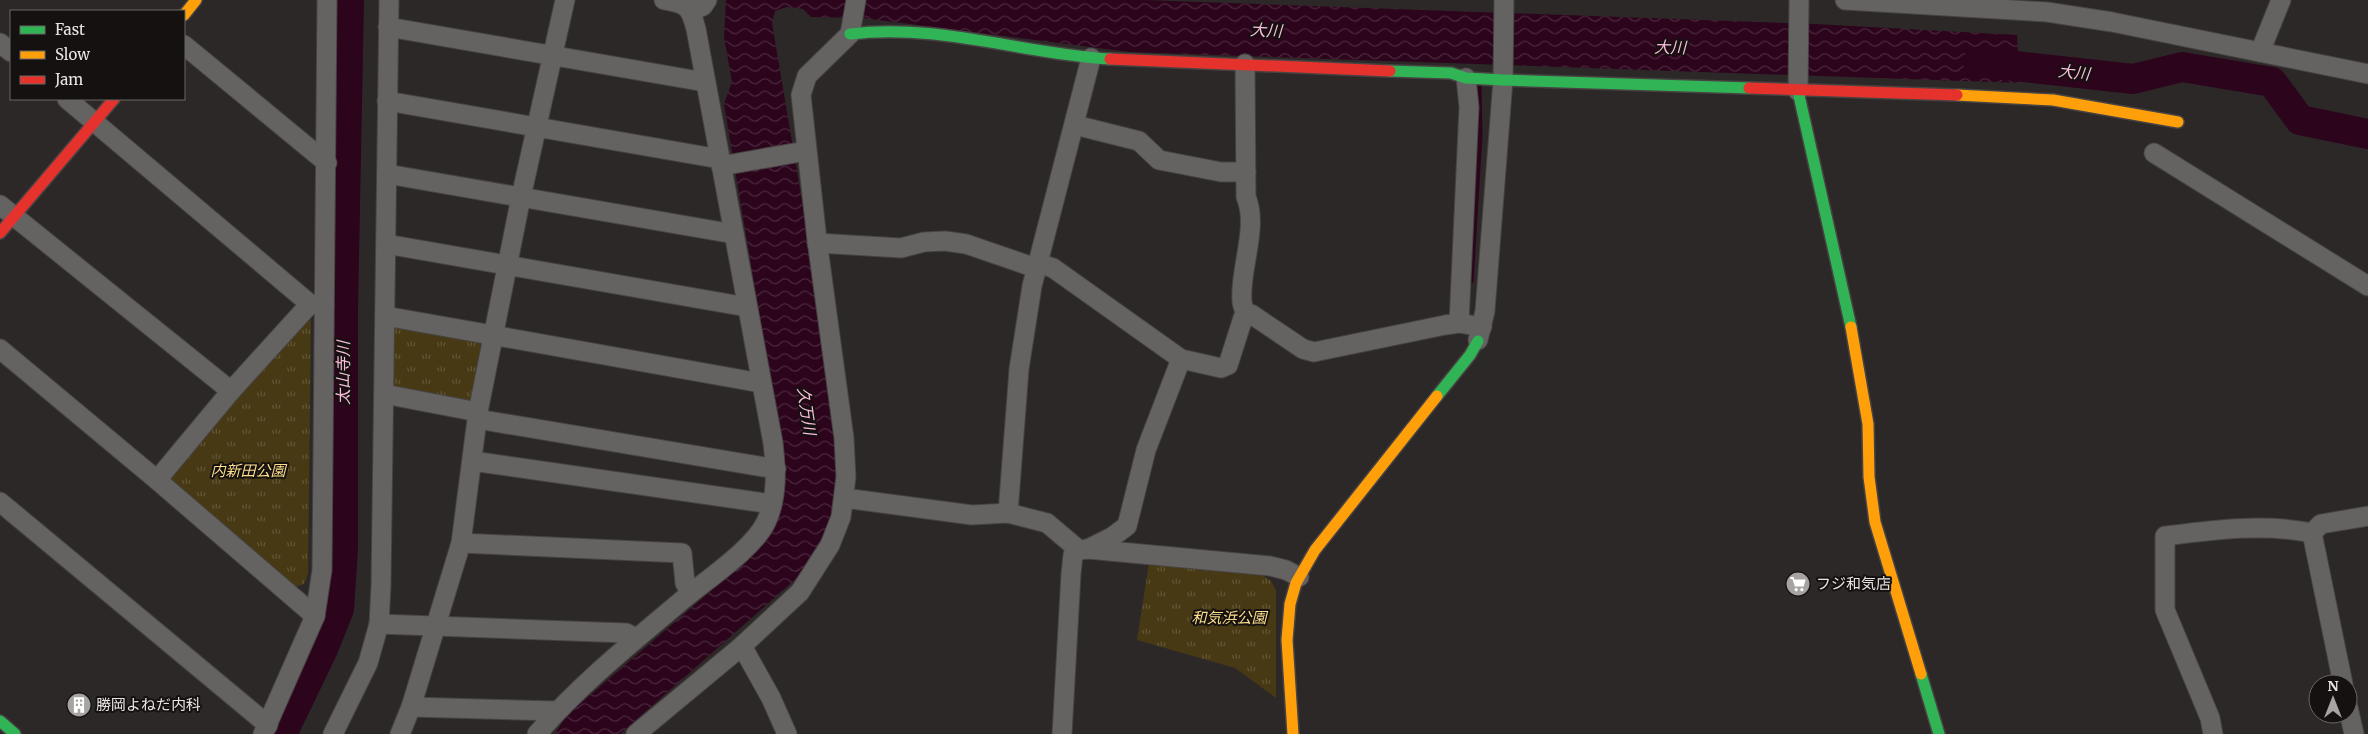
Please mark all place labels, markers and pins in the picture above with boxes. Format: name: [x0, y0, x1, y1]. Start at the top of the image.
supermarket icon: フジ和気店: [1785, 571, 1811, 597]
place label: フジ和気店: [1816, 574, 1891, 593]
building icon: 勝岡よねだ内科: [66, 692, 92, 718]
place label: 勝岡よねだ内科: [96, 695, 201, 714]

